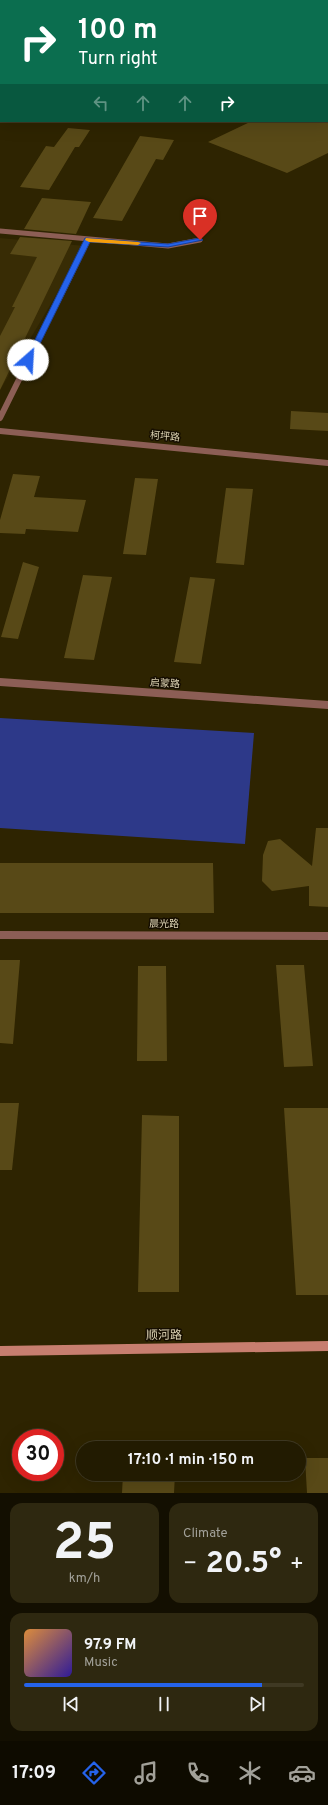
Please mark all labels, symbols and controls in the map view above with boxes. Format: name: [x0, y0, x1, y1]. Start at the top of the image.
text: 100 m: [78, 13, 158, 49]
icon: right: [12, 16, 64, 68]
text: Turn right: [78, 48, 158, 71]
icon: left: [90, 92, 112, 114]
icon: ahead: [132, 92, 154, 114]
icon: ahead: [174, 92, 196, 114]
icon: right: [216, 92, 238, 114]
pin: [183, 199, 217, 240]
icon: arrive: [189, 205, 211, 227]
position arrow: [7, 339, 49, 381]
street label: 柯坪路: [149, 429, 181, 445]
street label: 启蒙路: [150, 676, 180, 692]
street label: 晨光路: [149, 918, 179, 931]
street label: 顺河路: [146, 1328, 182, 1344]
speed limit sign: 30: [12, 1429, 64, 1481]
text: 17:10 · 1 min · 150 m: [128, 1451, 254, 1470]
text: 25: [53, 1512, 116, 1578]
text: Climate: [183, 1526, 228, 1542]
text: 20.5°: [205, 1546, 282, 1583]
text: −: [183, 1551, 197, 1578]
text: +: [290, 1551, 304, 1578]
text: km/h: [69, 1571, 100, 1587]
text: 97.9 FM: [84, 1636, 136, 1655]
text: Music: [84, 1655, 118, 1671]
icon: previous: [60, 1693, 82, 1715]
icon: pause: [153, 1693, 175, 1715]
icon: next: [246, 1693, 268, 1715]
icon: directions: [80, 1759, 108, 1787]
icon: music: [132, 1759, 160, 1787]
icon: phone: [184, 1759, 212, 1787]
icon: climate: [236, 1759, 264, 1787]
icon: car: [288, 1759, 316, 1787]
text: 17:09: [12, 1762, 56, 1785]

